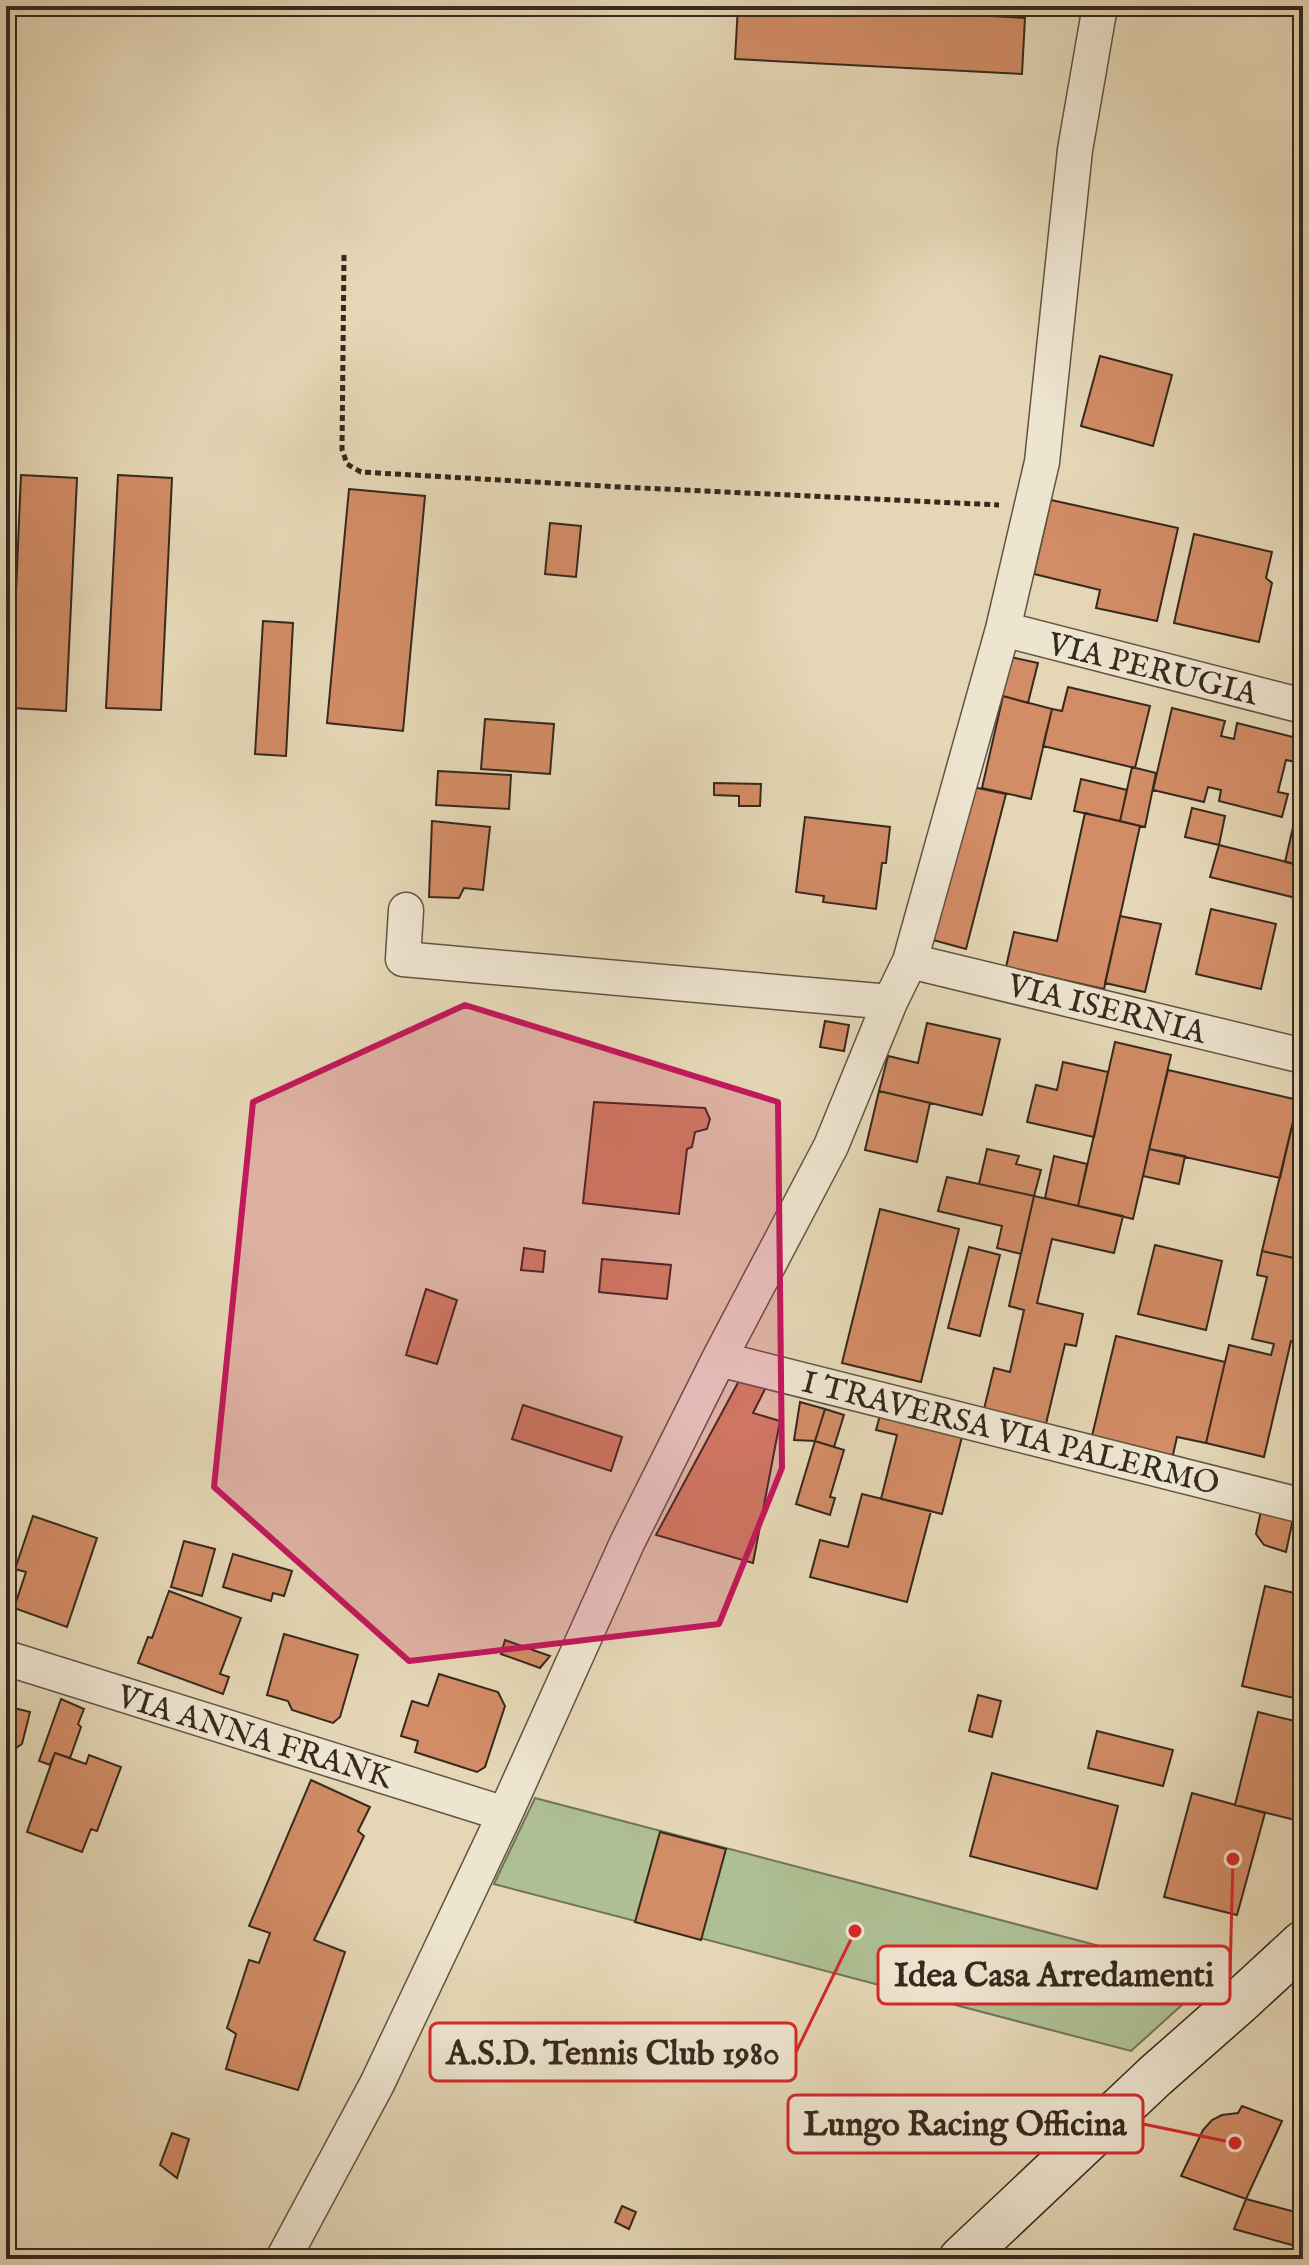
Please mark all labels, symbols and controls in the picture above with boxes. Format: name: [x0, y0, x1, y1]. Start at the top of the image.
street label: VIA PERUGIA: [1042, 624, 1263, 717]
street label: VIA ISERNIA: [1002, 966, 1211, 1055]
street label: I TRAVERSA VIA PALERMO: [797, 1363, 1223, 1506]
street label: VIA ANNA FRANK: [111, 1677, 397, 1800]
callout: Idea Casa Arredamenti: [878, 1946, 1230, 2004]
text: Idea Casa Arredamenti: [894, 1955, 1214, 1998]
callout: A.S.D. Tennis Club 1980: [430, 2023, 796, 2081]
text: A.S.D. Tennis Club 1980: [444, 2033, 780, 2076]
callout: Lungo Racing Officina: [788, 2095, 1143, 2153]
text: Lungo Racing Officina: [803, 2104, 1128, 2147]

